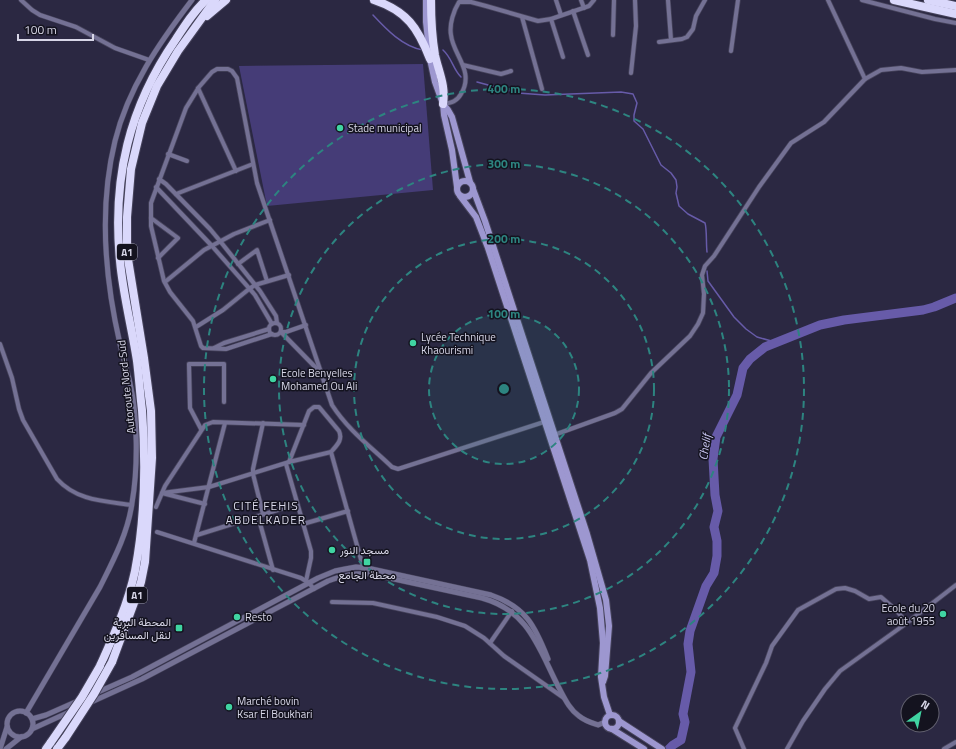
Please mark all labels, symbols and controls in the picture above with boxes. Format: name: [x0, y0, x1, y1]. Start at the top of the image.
scale bar: [18, 16, 93, 42]
text: 100 m: [24, 20, 57, 39]
text: 400 m: [488, 79, 520, 98]
place label: Stade municipal: [348, 120, 421, 136]
marker: Stade municipal: [335, 123, 345, 133]
text: 300 m: [488, 154, 520, 173]
text: 200 m: [488, 229, 520, 248]
road number: A1: [117, 244, 137, 260]
text: 100 m: [488, 304, 520, 323]
place label: Lycée Technique Khaourismi: [421, 329, 496, 358]
marker: Lycée Technique Khaourismi: [408, 338, 418, 348]
street label: Autoroute Nord-Sud: [113, 339, 139, 435]
place label: Ecole Benyelles Mohamed Ou Ali: [281, 365, 357, 394]
marker: Ecole Benyelles Mohamed Ou Ali: [268, 374, 278, 384]
centre of rings: [497, 382, 511, 396]
water label: Chelif: [693, 430, 716, 461]
district label: CITÉ FEHIS ABDELKADER: [226, 496, 306, 529]
place label: مسجد النور: [339, 542, 389, 558]
marker: مسجد النور: [327, 545, 337, 555]
marker: محطة الجامع: [362, 557, 372, 567]
place label: محطة الجامع: [338, 567, 396, 583]
road number: A1: [127, 587, 147, 603]
place label: Ecole du 20 août 1955: [882, 600, 935, 629]
place label: Resto: [245, 609, 272, 625]
marker: Ecole du 20 août 1955: [938, 609, 948, 619]
marker: Resto: [232, 612, 242, 622]
place label: المحطة البرية لنقل المسافرين: [104, 614, 171, 643]
marker: المحطة البرية لنقل المسافرين: [174, 623, 184, 633]
place label: Marché bovin Ksar El Boukhari: [237, 693, 312, 722]
north arrow: [900, 693, 940, 733]
text: N: [918, 696, 933, 713]
marker: Marché bovin Ksar El Boukhari: [224, 702, 234, 712]

